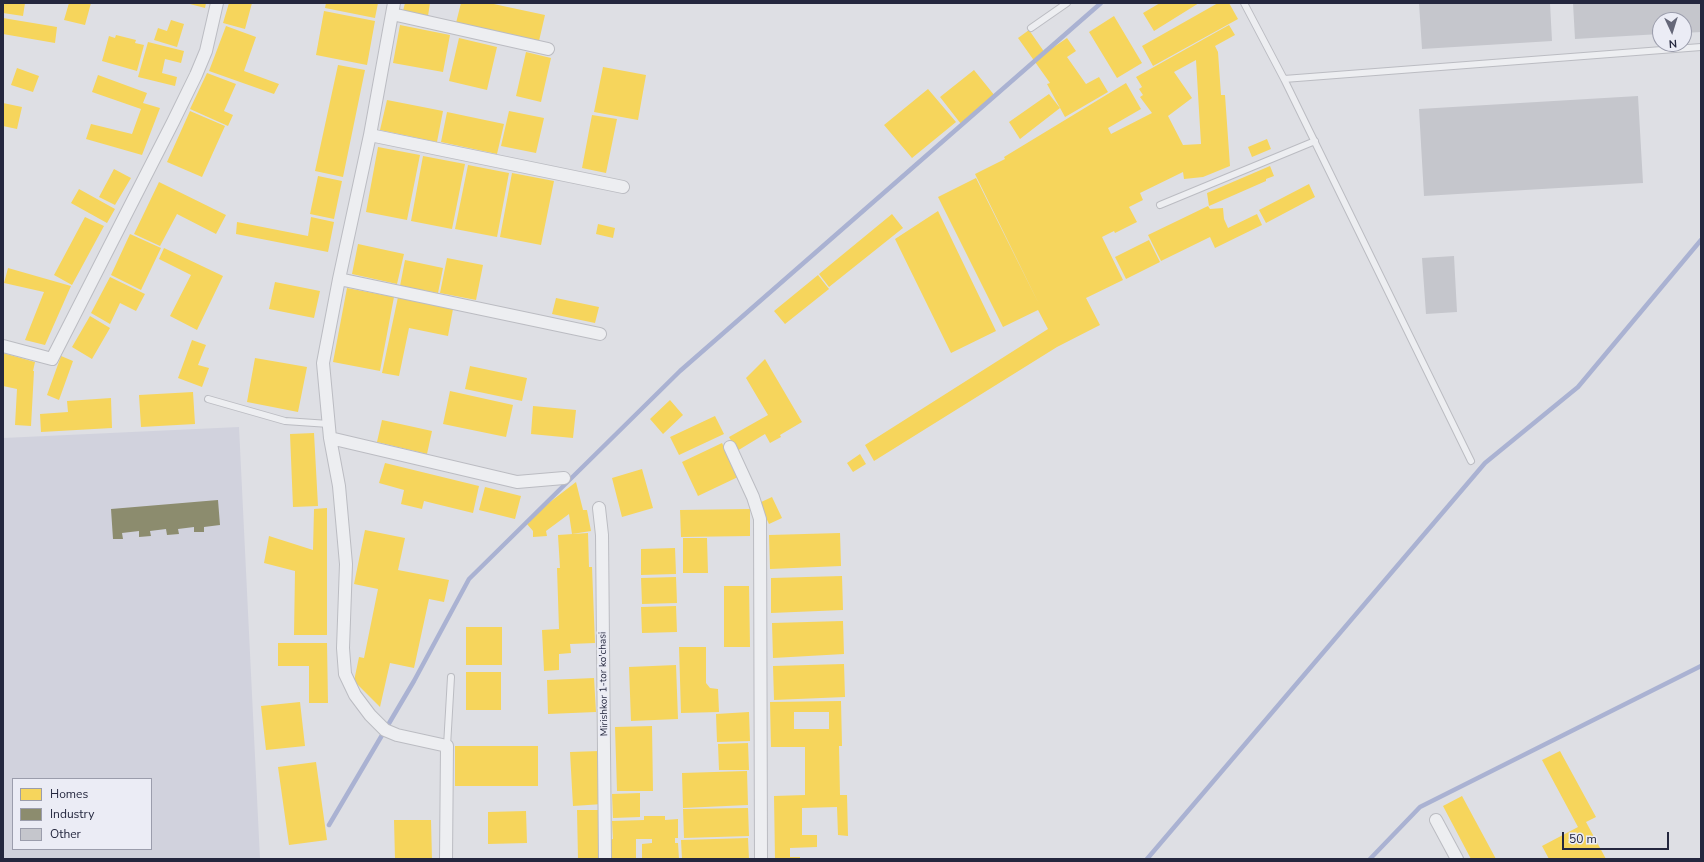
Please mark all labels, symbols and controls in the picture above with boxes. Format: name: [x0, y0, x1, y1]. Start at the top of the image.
north arrow: [1652, 12, 1692, 52]
text: N: [1668, 36, 1677, 51]
street label: Mirishkor 1-tor ko'chasi: [597, 632, 611, 736]
legend: [12, 778, 152, 850]
text: Homes: [50, 786, 88, 802]
text: Industry: [50, 806, 94, 822]
scale bar: [1564, 824, 1671, 850]
text: Other: [50, 826, 81, 842]
text: 50 m: [1569, 831, 1597, 847]

